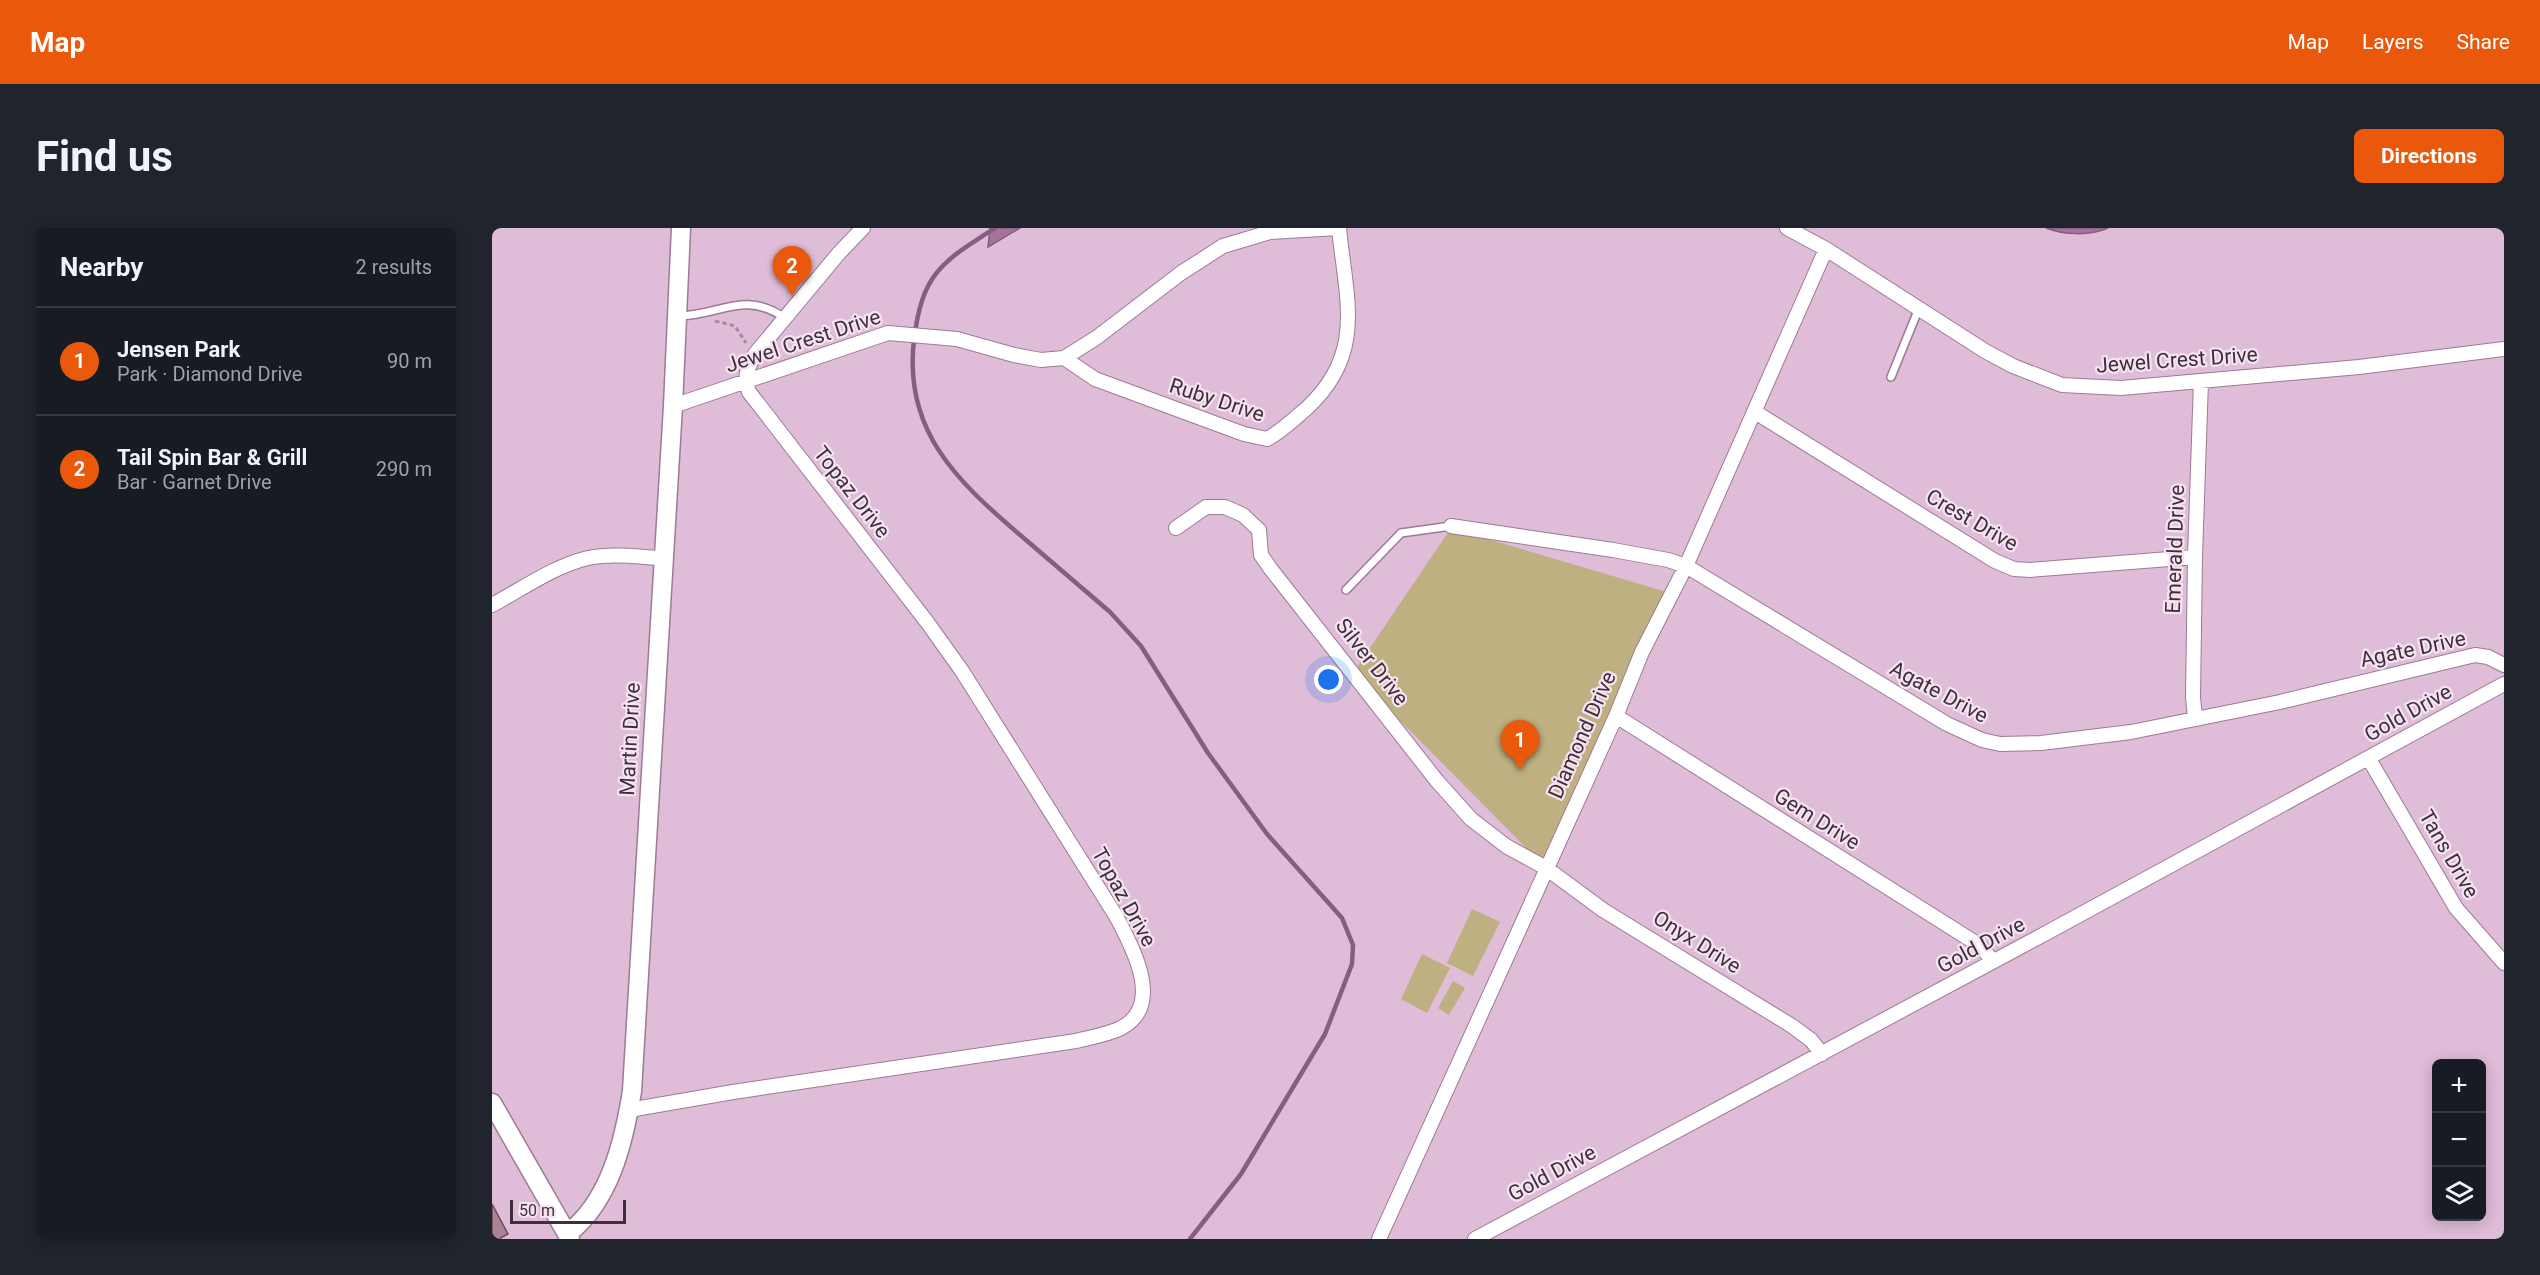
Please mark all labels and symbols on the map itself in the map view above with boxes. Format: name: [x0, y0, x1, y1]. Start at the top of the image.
pin: 2: [772, 247, 812, 296]
street label: Jewel Crest Drive: [722, 305, 884, 377]
street label: Jewel Crest Drive: [2095, 342, 2259, 378]
street label: Ruby Drive: [1166, 373, 1268, 427]
street label: Topaz Drive: [809, 441, 895, 543]
street label: Crest Drive: [1922, 484, 2022, 556]
street label: Emerald Drive: [2161, 484, 2189, 614]
street label: Silver Drive: [1331, 614, 1413, 710]
street label: Agate Drive: [2358, 626, 2468, 672]
street label: Agate Drive: [1886, 656, 1992, 728]
your location: [1314, 665, 1343, 694]
street label: Diamond Drive: [1543, 668, 1621, 802]
street label: Gold Drive: [2360, 679, 2456, 747]
street label: Martin Drive: [615, 682, 645, 796]
pin: 1: [1500, 720, 1540, 770]
street label: Gem Drive: [1770, 783, 1864, 855]
street label: Tans Drive: [2414, 806, 2484, 902]
street label: Topaz Drive: [1087, 843, 1161, 951]
street label: Onyx Drive: [1649, 906, 1745, 978]
street label: Gold Drive: [1933, 912, 2029, 978]
street label: Gold Drive: [1504, 1140, 1600, 1206]
scale bar: [510, 1197, 626, 1224]

